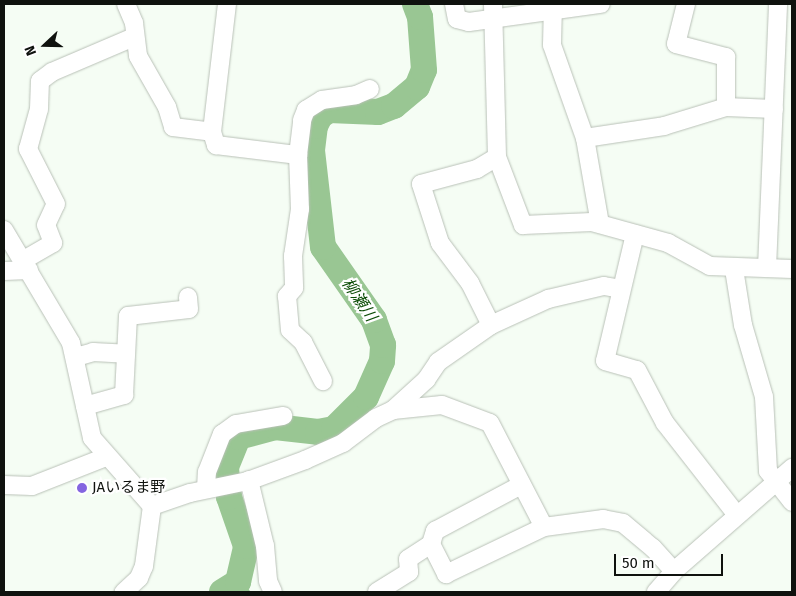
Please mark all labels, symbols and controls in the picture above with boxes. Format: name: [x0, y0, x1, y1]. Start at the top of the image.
north arrow: [20, 20, 70, 70]
text: N: [21, 43, 40, 58]
water label: 柳瀬川: [338, 275, 380, 325]
place label: JAいるま野: [92, 479, 165, 497]
marker: JAいるま野: [76, 482, 88, 494]
scale bar: [616, 544, 725, 576]
text: 50 m: [622, 554, 655, 572]

